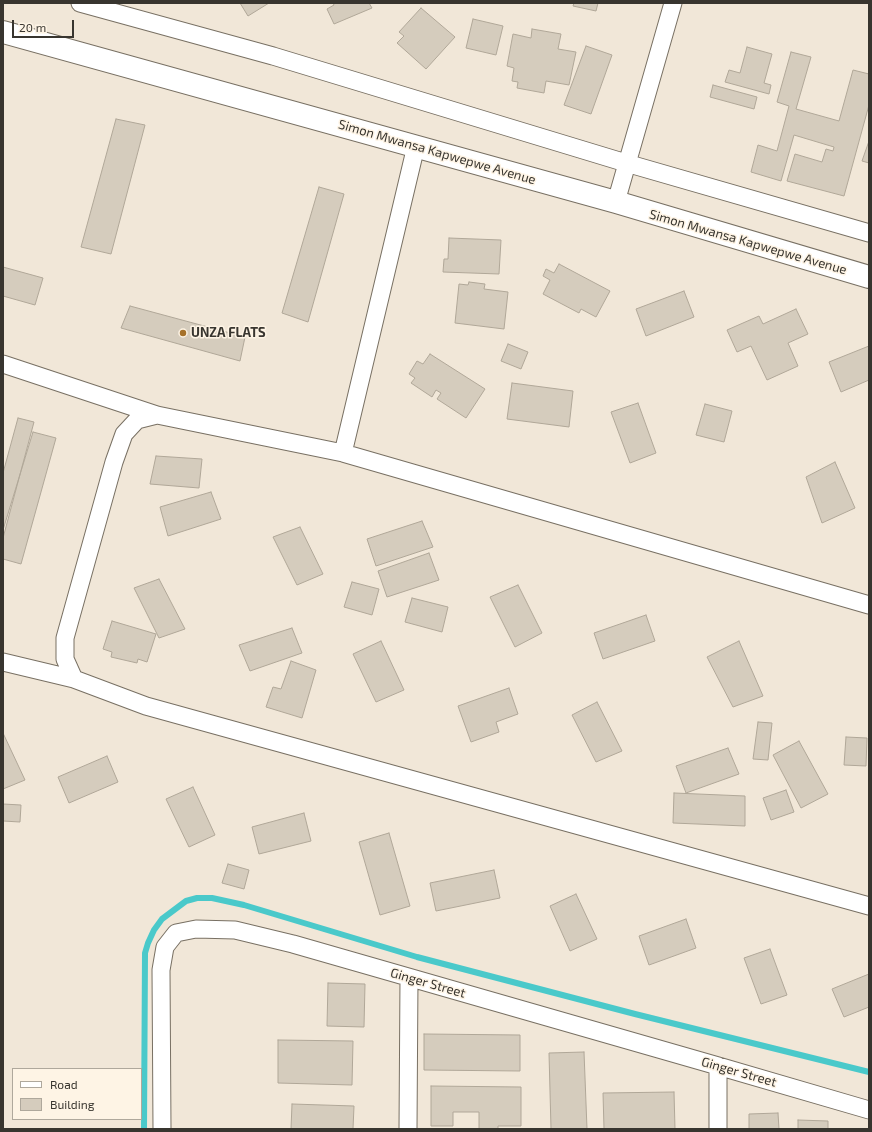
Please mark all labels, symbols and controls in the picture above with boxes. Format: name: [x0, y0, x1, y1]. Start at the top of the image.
scale bar: [14, 12, 76, 38]
text: 20 m: [19, 20, 46, 34]
street label: Simon Mwansa Kapwepwe Avenue: [336, 116, 538, 188]
street label: Simon Mwansa Kapwepwe Avenue: [647, 206, 849, 278]
place label: UNZA FLATS: [191, 325, 266, 341]
marker: UNZA FLATS: [178, 328, 188, 338]
street label: Ginger Street: [389, 965, 467, 1001]
street label: Ginger Street: [700, 1054, 778, 1090]
legend: [12, 1068, 142, 1120]
text: Road: [50, 1077, 78, 1091]
text: Building: [50, 1097, 94, 1111]

